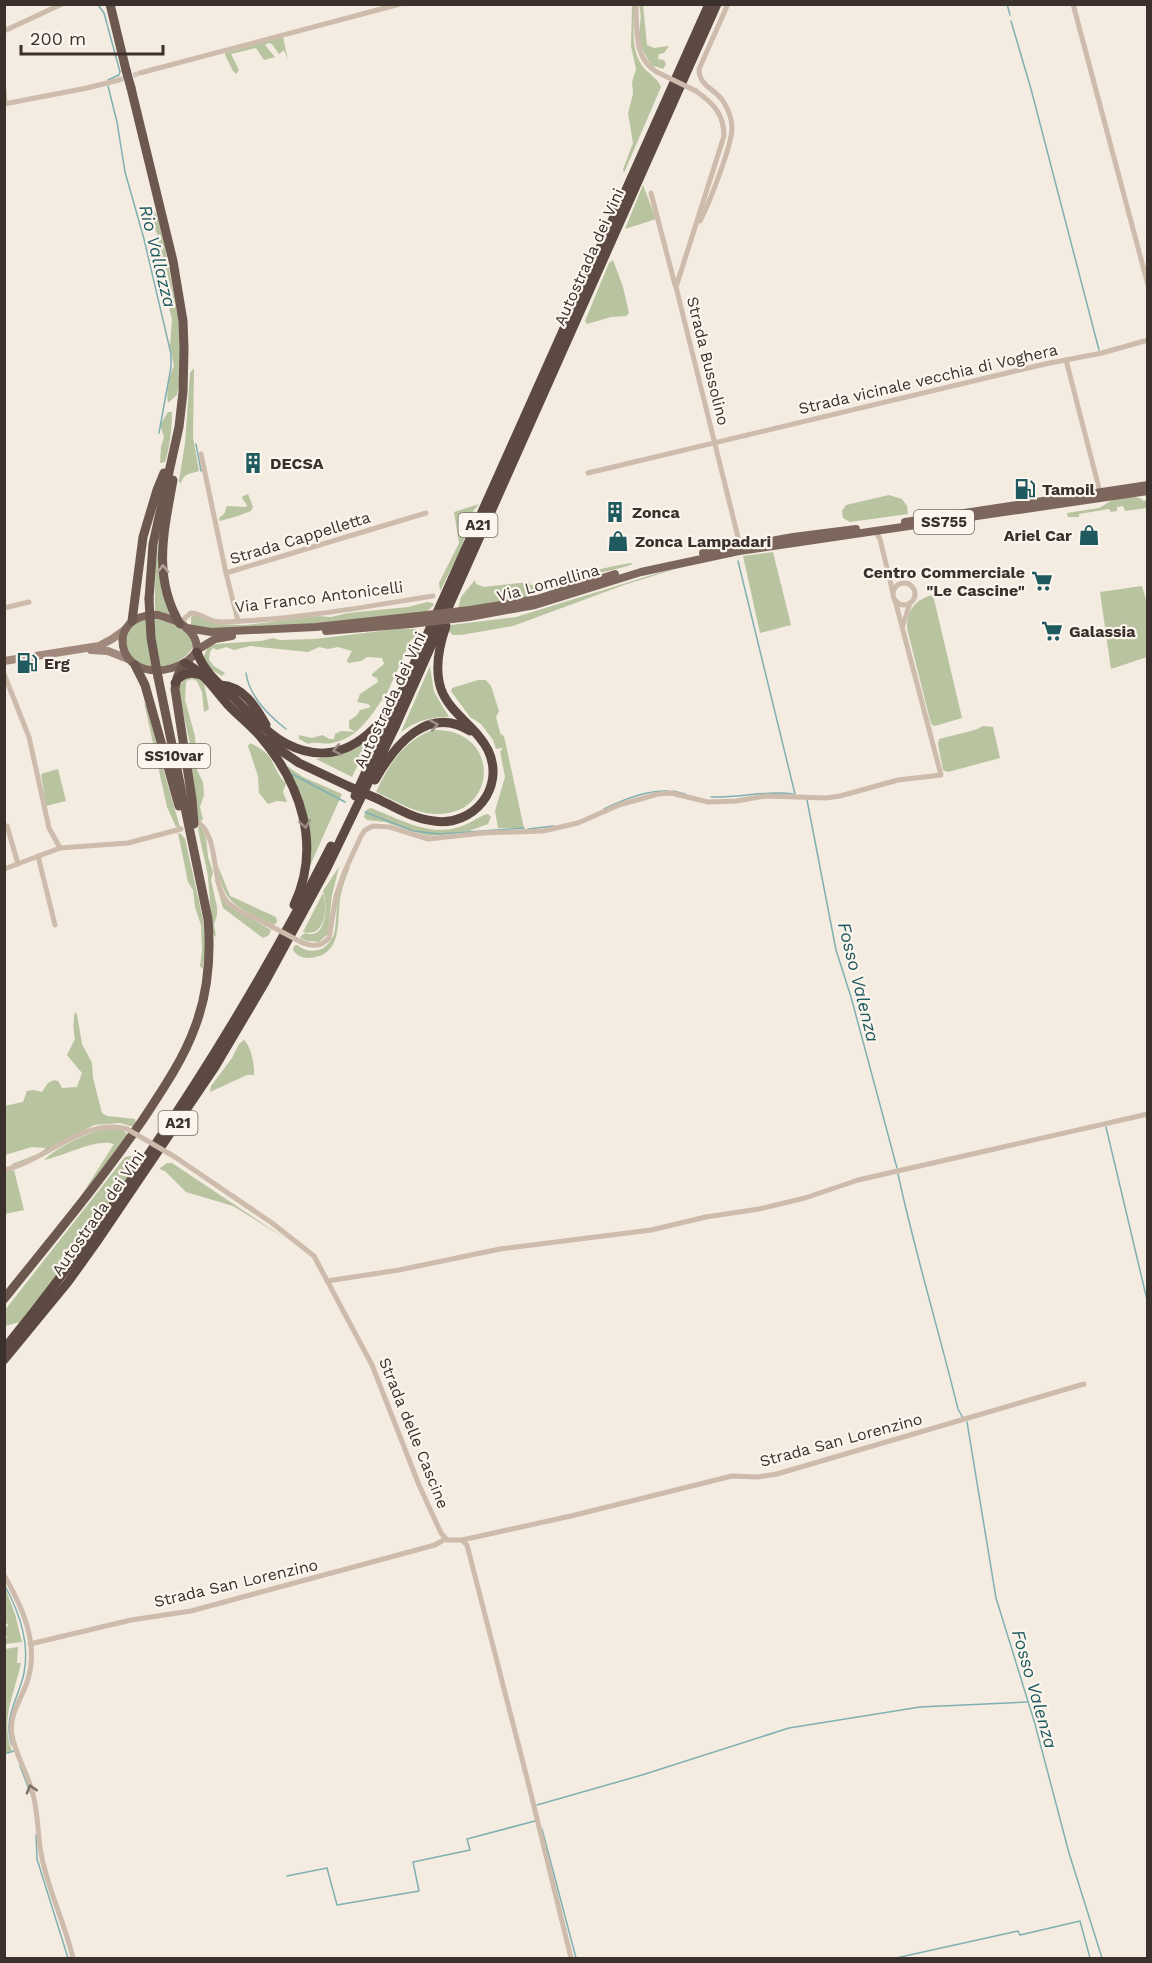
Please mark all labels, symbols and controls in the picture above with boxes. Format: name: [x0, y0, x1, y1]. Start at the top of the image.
scale bar: [21, 18, 164, 56]
text: 200 m: [30, 28, 86, 49]
street label: Autostrada dei Vini: [550, 185, 628, 329]
water label: Rio Vallazza: [135, 203, 181, 309]
street label: Strada Bussolino: [683, 295, 733, 427]
street label: Strada vicinale vecchia di Voghera: [797, 340, 1059, 418]
building icon: DECSA: [241, 451, 265, 475]
place label: DECSA: [270, 454, 324, 473]
fuel station icon: Tamoil: [1013, 477, 1037, 501]
place label: Tamoil: [1042, 480, 1096, 499]
building icon: Zonca: [603, 500, 627, 524]
place label: Zonca: [632, 503, 681, 522]
street label: Strada Cappelletta: [227, 508, 373, 568]
road number: SS755: [914, 510, 974, 534]
road number: A21: [458, 513, 498, 537]
shop icon: Ariel Car: [1077, 523, 1101, 547]
place label: Ariel Car: [1004, 526, 1072, 545]
shop icon: Zonca Lampadari: [606, 529, 630, 553]
place label: Zonca Lampadari: [635, 532, 771, 551]
street label: Via Lomellina: [495, 560, 601, 606]
place label: Centro Commerciale "Le Cascine": [863, 563, 1025, 600]
one-way arrow: [157, 564, 169, 573]
supermarket icon: Centro Commerciale "Le Cascine": [1030, 569, 1054, 593]
street label: Via Franco Antonicelli: [234, 577, 404, 617]
supermarket icon: Galassia: [1040, 619, 1064, 643]
place label: Galassia: [1069, 622, 1136, 641]
street label: Autostrada dei Vini: [350, 629, 430, 771]
fuel station icon: Erg: [15, 651, 39, 675]
place label: Erg: [44, 654, 70, 673]
one-way arrow: [429, 719, 439, 732]
one-way arrow: [333, 743, 343, 756]
road number: SS10var: [138, 744, 210, 768]
one-way arrow: [298, 819, 311, 829]
water label: Fosso Valenza: [834, 920, 884, 1044]
road number: A21: [158, 1111, 198, 1135]
street label: Autostrada dei Vini: [48, 1147, 148, 1279]
street label: Strada delle Cascine: [375, 1355, 453, 1511]
street label: Strada San Lorenzino: [758, 1409, 924, 1471]
street label: Strada San Lorenzino: [152, 1555, 320, 1611]
water label: Fosso Valenza: [1008, 1627, 1062, 1751]
one-way arrow: [26, 1784, 38, 1795]

